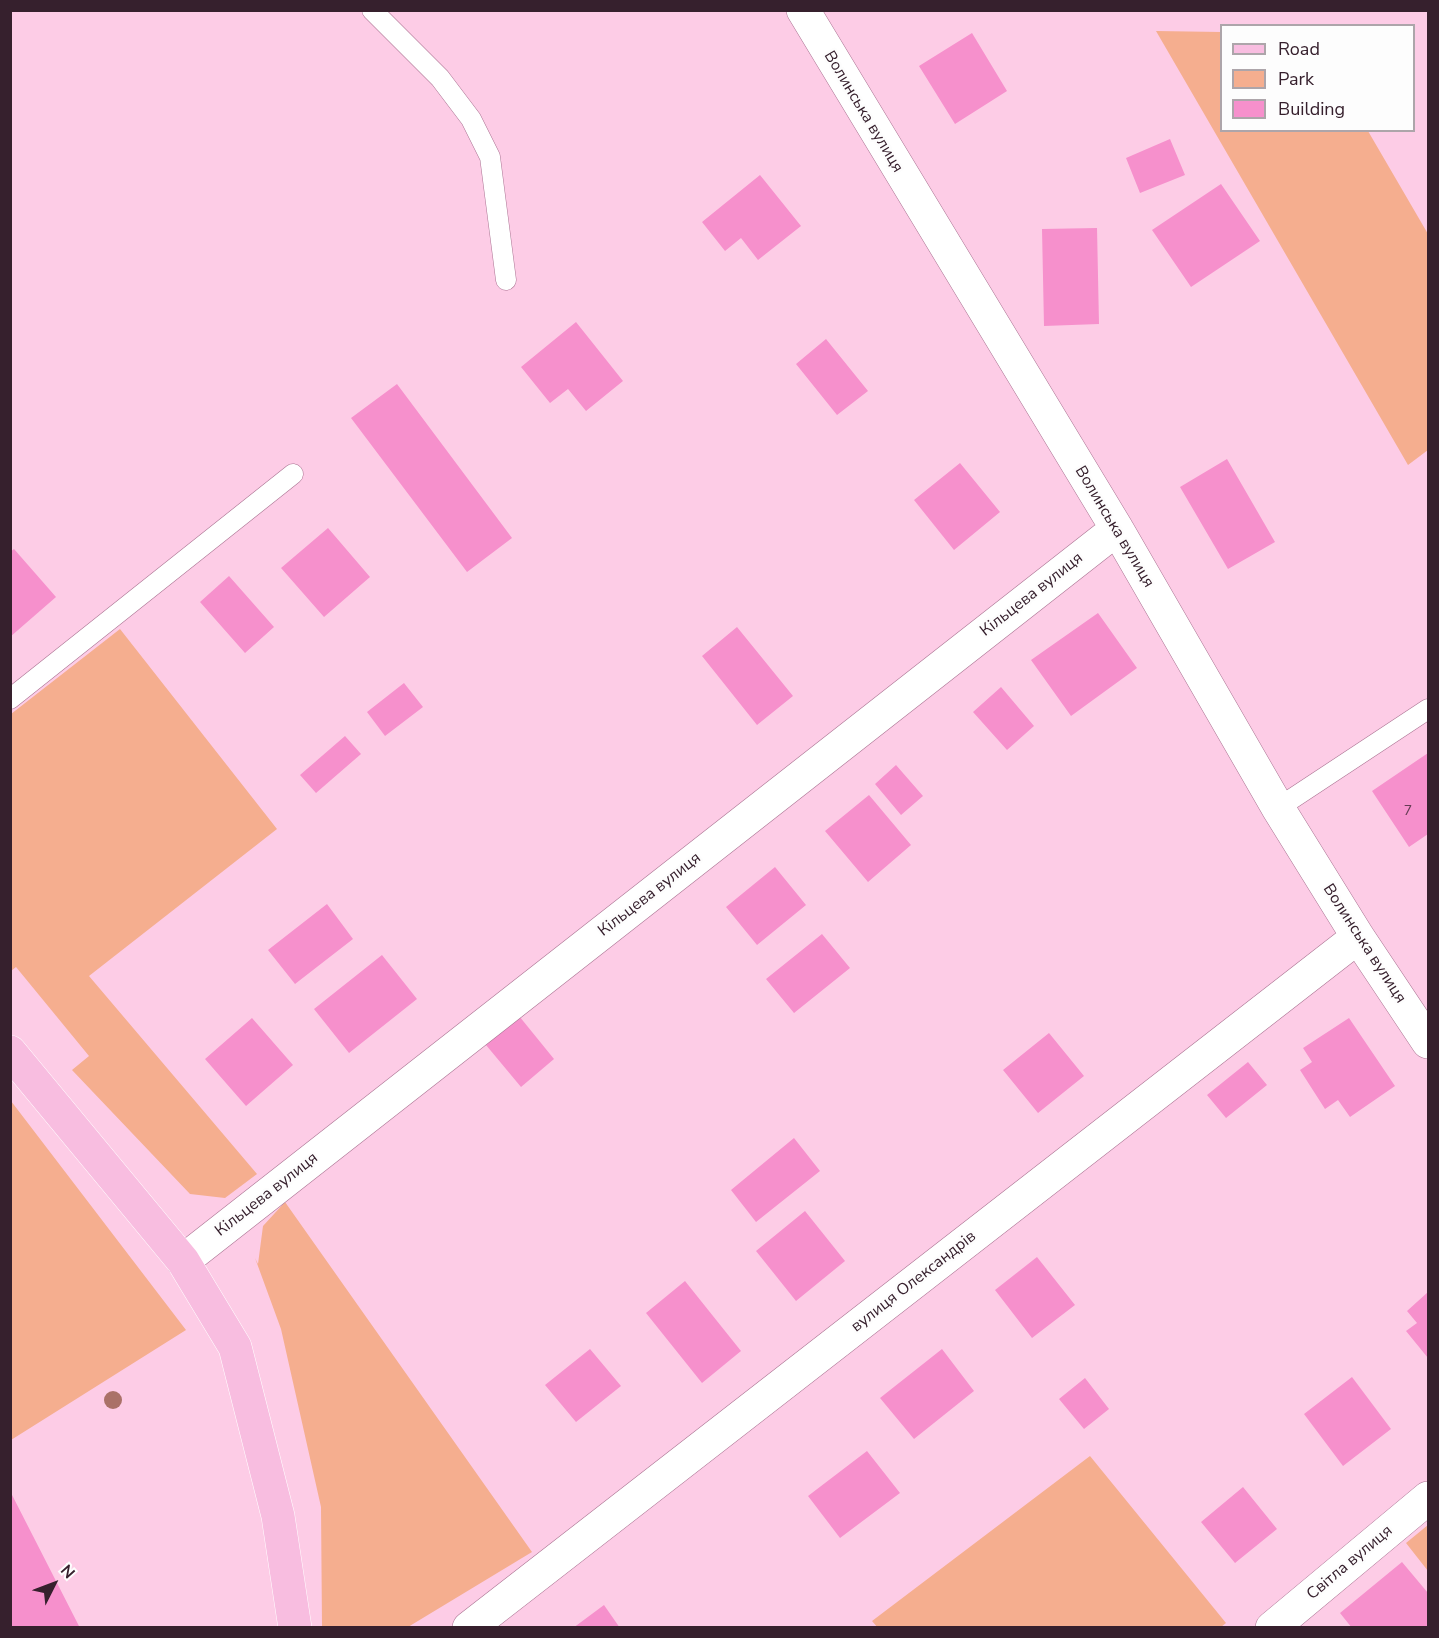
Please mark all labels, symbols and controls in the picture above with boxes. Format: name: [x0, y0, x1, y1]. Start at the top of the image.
legend: [1220, 24, 1415, 132]
text: Road: [1278, 37, 1320, 61]
street label: Волинська вулиця: [819, 48, 907, 176]
text: Park: [1278, 67, 1314, 91]
text: Building: [1278, 97, 1345, 121]
street label: Волинська вулиця: [1070, 463, 1158, 591]
street label: Кільцева вулиця: [977, 549, 1087, 641]
house number: 7: [1404, 804, 1412, 820]
street label: Кільцева вулиця: [595, 849, 705, 941]
street label: Волинська вулиця: [1318, 881, 1410, 1007]
street label: Кільцева вулиця: [212, 1149, 322, 1241]
street label: вулиця Олександрів: [848, 1227, 980, 1337]
street label: Світла вулиця: [1303, 1522, 1397, 1604]
north arrow: [24, 1554, 84, 1614]
text: N: [55, 1560, 80, 1584]

